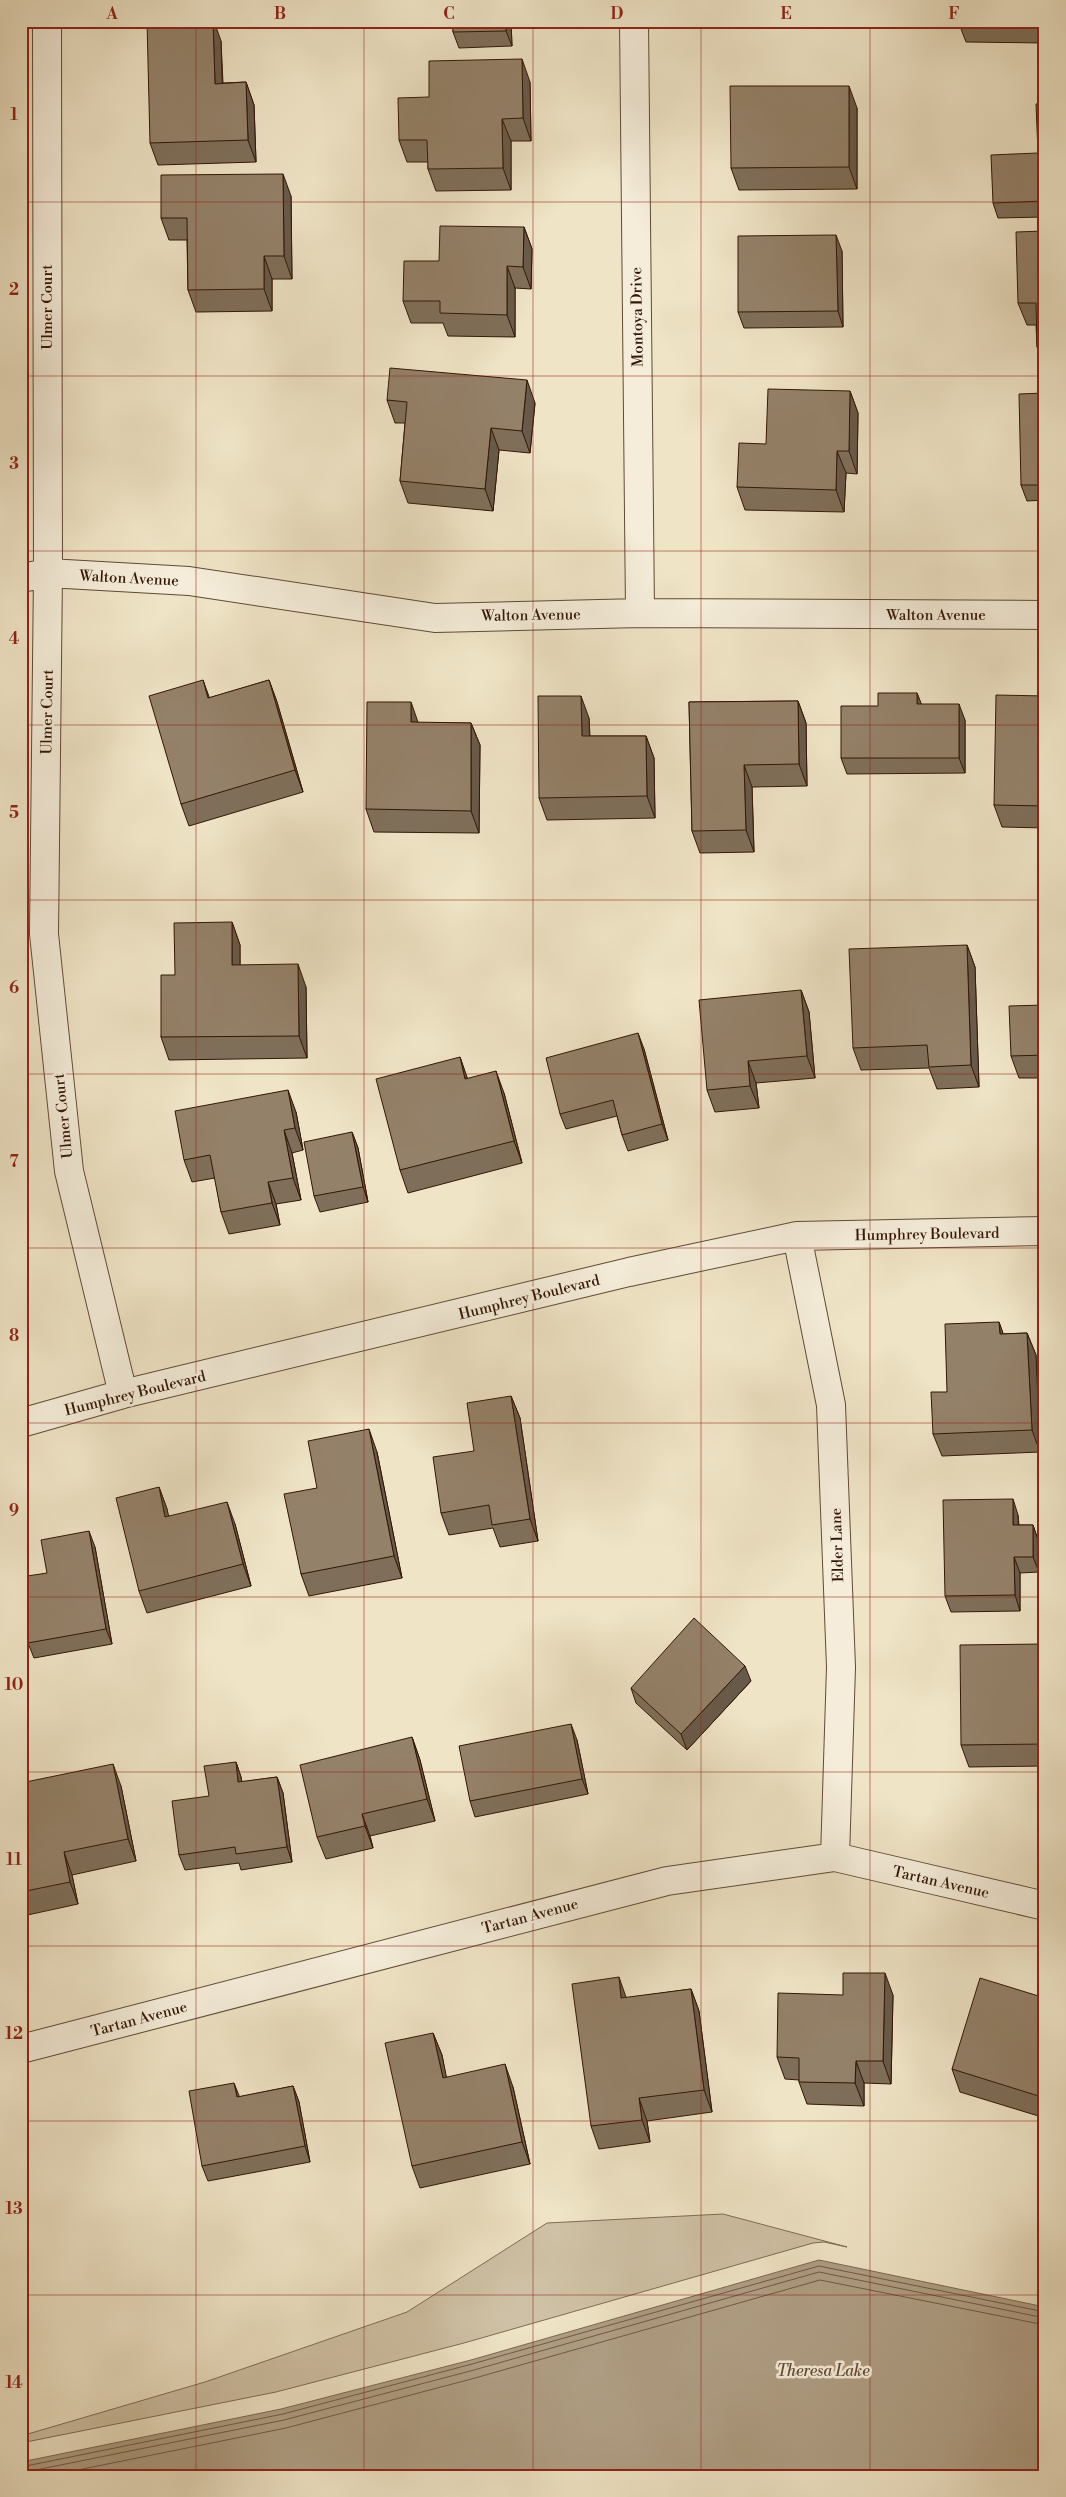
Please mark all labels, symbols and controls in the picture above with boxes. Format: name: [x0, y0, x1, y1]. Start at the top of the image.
text: A: [105, 4, 118, 24]
text: B: [274, 4, 286, 24]
text: C: [443, 4, 455, 24]
text: D: [611, 4, 624, 24]
text: E: [780, 4, 792, 24]
text: F: [948, 4, 960, 24]
text: 1: [10, 105, 18, 125]
street label: Ulmer Court: [38, 264, 57, 350]
street label: Montoya Drive: [627, 267, 648, 367]
text: 2: [9, 280, 19, 300]
text: 3: [9, 454, 19, 474]
street label: Walton Avenue: [78, 566, 179, 591]
street label: Walton Avenue: [480, 605, 581, 626]
street label: Walton Avenue: [885, 606, 986, 625]
text: 4: [9, 629, 20, 649]
street label: Ulmer Court: [37, 669, 58, 755]
text: 5: [9, 803, 19, 823]
text: 6: [9, 978, 19, 998]
street label: Ulmer Court: [50, 1072, 77, 1159]
text: 7: [9, 1152, 19, 1172]
street label: Humphrey Boulevard: [854, 1224, 1000, 1245]
street label: Humphrey Boulevard: [457, 1271, 602, 1324]
text: 8: [9, 1326, 19, 1346]
street label: Humphrey Boulevard: [63, 1367, 208, 1420]
text: 9: [9, 1501, 19, 1521]
street label: Elder Lane: [827, 1507, 848, 1583]
text: 10: [5, 1675, 23, 1695]
text: 11: [6, 1850, 22, 1870]
street label: Tartan Avenue: [891, 1862, 991, 1903]
street label: Tartan Avenue: [480, 1895, 580, 1938]
street label: Tartan Avenue: [89, 1998, 189, 2041]
text: 12: [5, 2024, 23, 2044]
text: 13: [5, 2199, 23, 2219]
water label: Theresa Lake: [776, 2361, 870, 2381]
text: 14: [5, 2373, 23, 2393]

